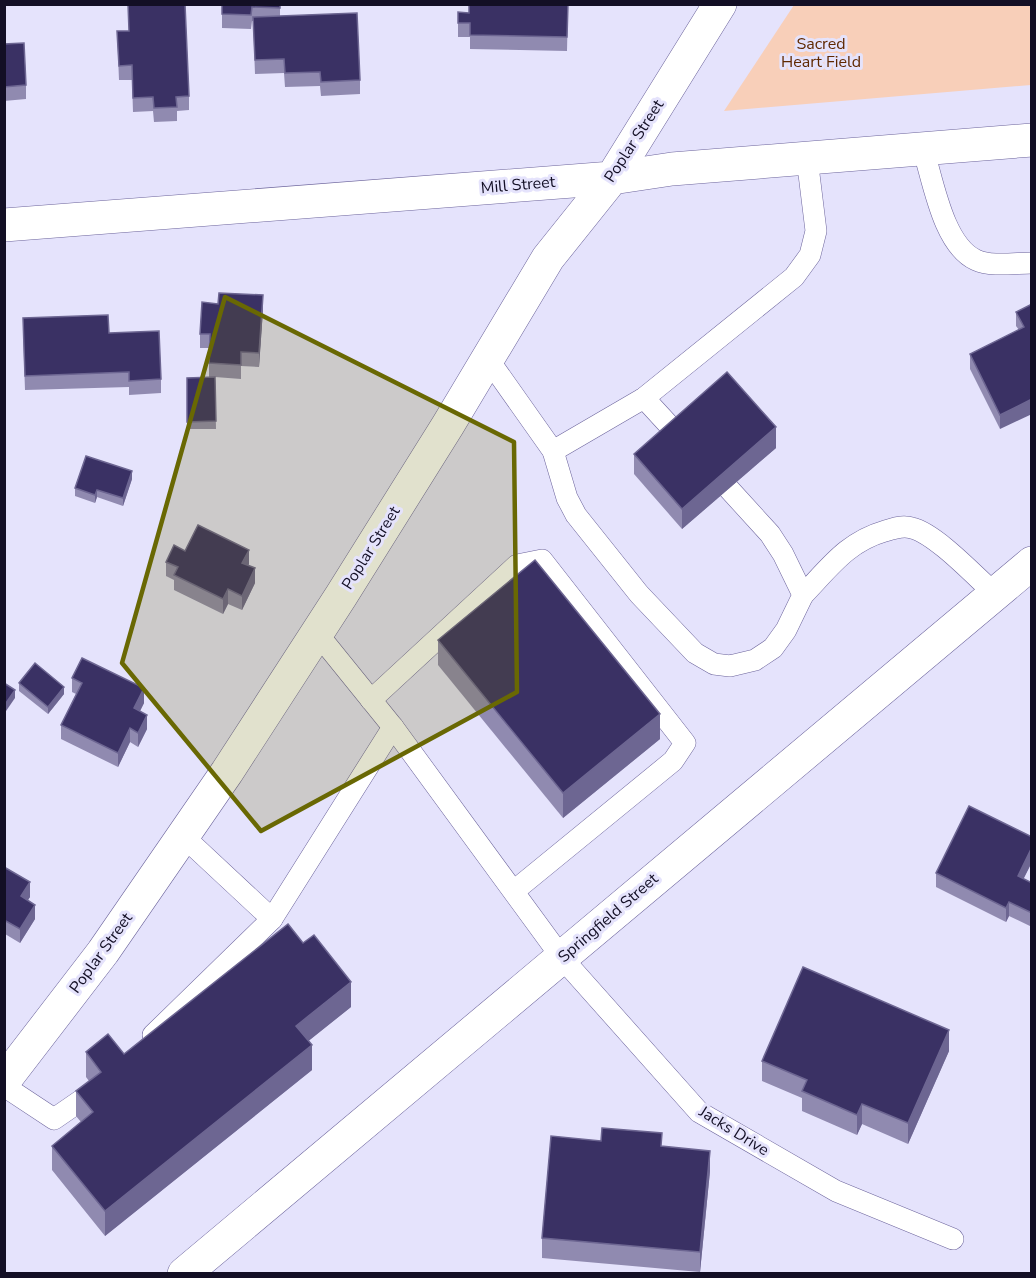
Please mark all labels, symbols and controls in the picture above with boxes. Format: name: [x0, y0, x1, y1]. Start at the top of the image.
park label: Sacred Heart Field: [781, 33, 861, 73]
street label: Poplar Street: [599, 95, 669, 187]
street label: Mill Street: [480, 171, 557, 199]
street label: Poplar Street: [337, 502, 406, 594]
street label: Springfield Street: [553, 868, 663, 968]
street label: Poplar Street: [64, 908, 138, 998]
street label: Jacks Drive: [694, 1100, 773, 1161]

